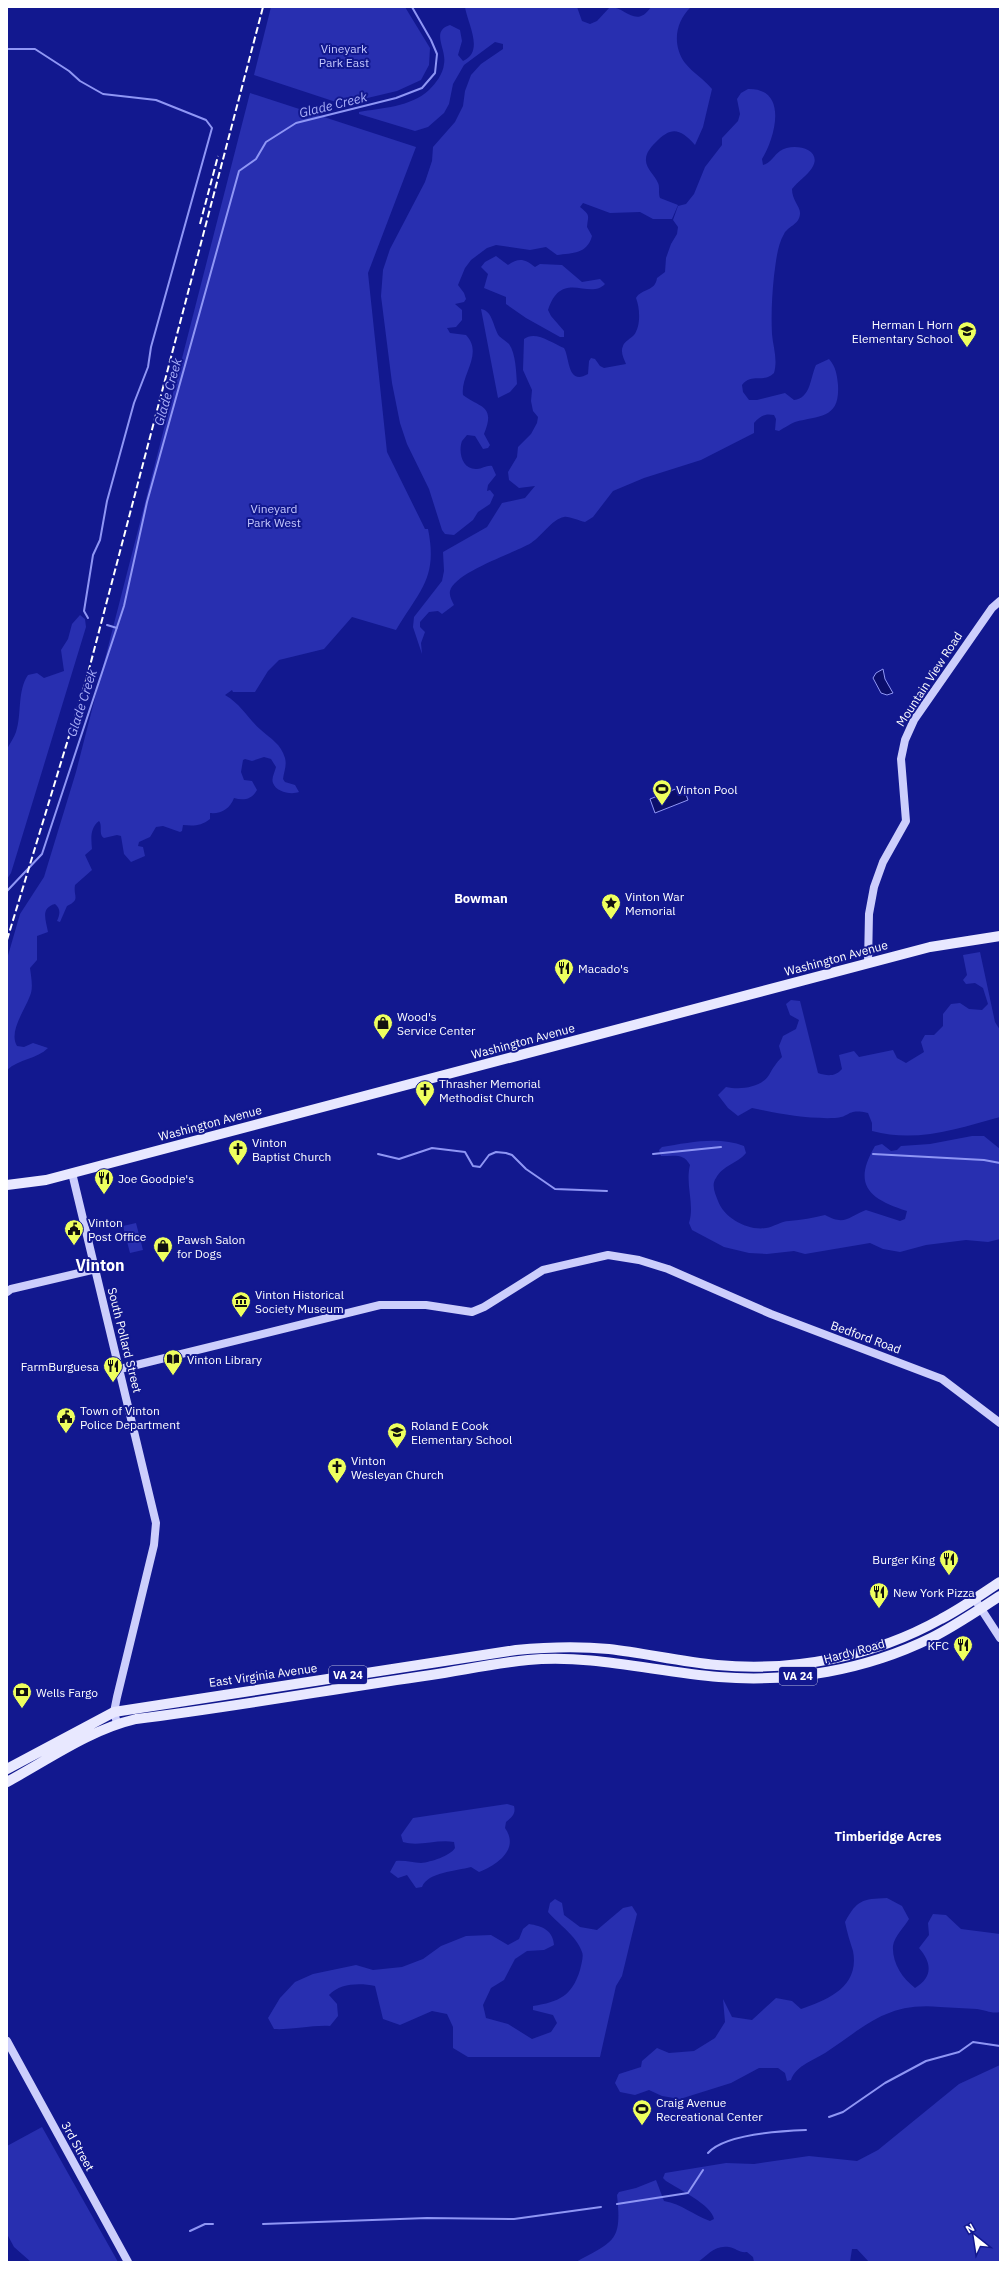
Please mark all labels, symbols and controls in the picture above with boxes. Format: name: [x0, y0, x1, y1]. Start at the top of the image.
park label: Vineyark Park East: [319, 41, 369, 70]
water label: Glade Creek: [297, 88, 369, 122]
place label: Herman L Horn Elementary School: [852, 317, 953, 346]
school or university icon: Herman L Horn Elementary School: [956, 320, 978, 348]
water label: Glade Creek: [150, 356, 186, 428]
park label: Vineyard Park West: [247, 501, 301, 530]
street label: Mountain View Road: [893, 629, 965, 729]
water label: Glade Creek: [63, 667, 101, 739]
sports icon: Vinton Pool: [651, 778, 673, 806]
place label: Vinton Pool: [676, 782, 737, 797]
place label: Vinton War Memorial: [625, 889, 685, 918]
district label: Bowman: [454, 890, 508, 907]
place icon: Vinton War Memorial: [600, 892, 622, 920]
street label: Washington Avenue: [783, 937, 890, 979]
restaurant icon: Macado's: [553, 957, 575, 985]
place label: Macado's: [578, 961, 629, 976]
place label: Wood's Service Center: [397, 1009, 476, 1038]
shop icon: Wood's Service Center: [372, 1012, 394, 1040]
street label: Washington Avenue: [470, 1020, 577, 1062]
place label: Thrasher Memorial Methodist Church: [439, 1076, 541, 1105]
church icon: Thrasher Memorial Methodist Church: [414, 1079, 436, 1107]
street label: Washington Avenue: [157, 1102, 264, 1144]
place label: Vinton Baptist Church: [252, 1135, 331, 1164]
church icon: Vinton Baptist Church: [227, 1138, 249, 1166]
restaurant icon: Joe Goodpie's: [93, 1167, 115, 1195]
place label: Joe Goodpie's: [118, 1171, 194, 1186]
place label: Vinton Post Office: [88, 1215, 147, 1244]
public building icon: Vinton Post Office: [63, 1218, 85, 1246]
place label: Pawsh Salon for Dogs: [177, 1232, 245, 1261]
shop icon: Pawsh Salon for Dogs: [152, 1235, 174, 1263]
district label: Vinton: [75, 1255, 125, 1275]
street label: South Pollard Street: [105, 1286, 145, 1394]
place label: Vinton Historical Society Museum: [255, 1287, 344, 1316]
museum icon: Vinton Historical Society Museum: [230, 1290, 252, 1318]
street label: Bedford Road: [829, 1317, 903, 1357]
library icon: Vinton Library: [162, 1348, 184, 1376]
place label: Vinton Library: [187, 1352, 262, 1367]
restaurant icon: FarmBurguesa: [102, 1355, 124, 1383]
place label: FarmBurguesa: [21, 1359, 100, 1374]
place label: Town of Vinton Police Department: [80, 1403, 180, 1432]
public building icon: Town of Vinton Police Department: [55, 1406, 77, 1434]
place label: Roland E Cook Elementary School: [411, 1418, 512, 1447]
school or university icon: Roland E Cook Elementary School: [386, 1421, 408, 1449]
place label: Vinton Wesleyan Church: [351, 1453, 444, 1482]
church icon: Vinton Wesleyan Church: [326, 1456, 348, 1484]
restaurant icon: Burger King: [938, 1548, 960, 1576]
place label: Burger King: [872, 1552, 936, 1567]
restaurant icon: New York Pizza: [868, 1581, 890, 1609]
place label: New York Pizza: [893, 1585, 975, 1600]
restaurant icon: KFC: [952, 1634, 974, 1662]
street label: Hardy Road: [822, 1636, 886, 1666]
place label: KFC: [927, 1638, 950, 1653]
street label: East Virginia Avenue: [208, 1660, 318, 1690]
road number: VA 24: [329, 1666, 367, 1684]
road number: VA 24: [779, 1667, 817, 1685]
bank icon: Wells Fargo: [11, 1681, 33, 1709]
place label: Wells Fargo: [36, 1685, 98, 1700]
district label: Timberidge Acres: [834, 1828, 942, 1845]
place label: Craig Avenue Recreational Center: [656, 2095, 763, 2124]
sports icon: Craig Avenue Recreational Center: [631, 2098, 653, 2126]
street label: 3rd Street: [58, 2119, 98, 2173]
north arrow: [955, 2217, 995, 2257]
text: N: [963, 2220, 977, 2236]

